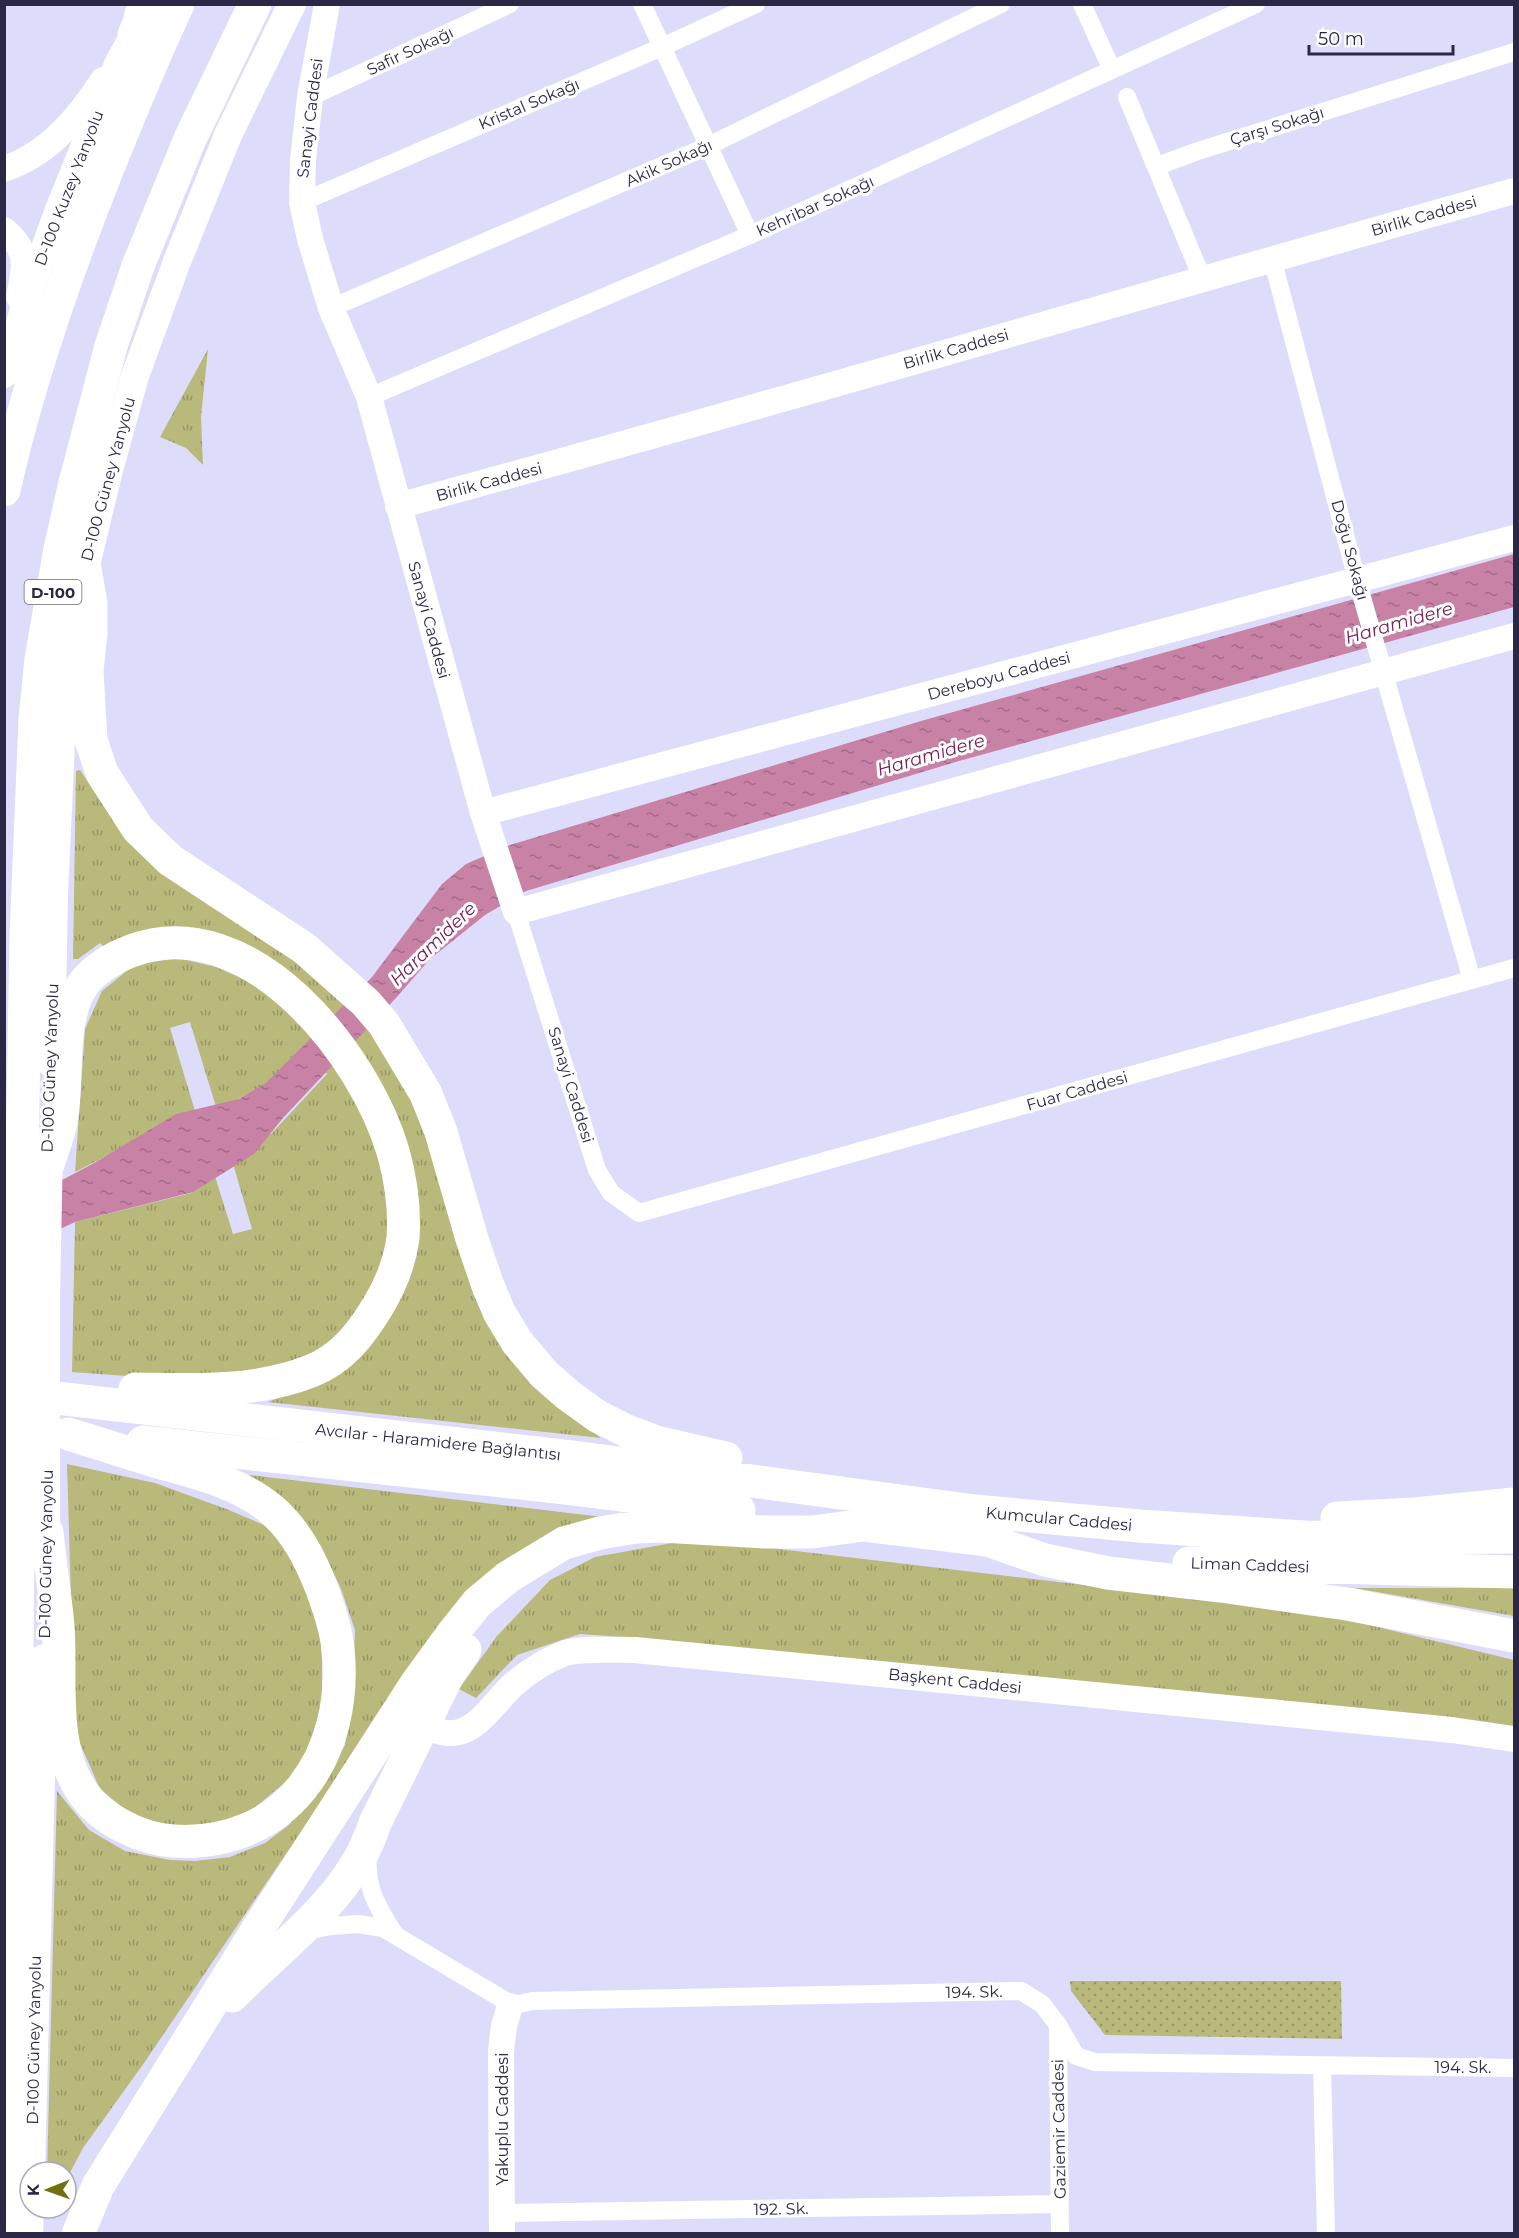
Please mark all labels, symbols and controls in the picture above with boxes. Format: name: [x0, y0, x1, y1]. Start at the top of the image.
scale bar: [1309, 18, 1453, 56]
street label: Safir Sokağı: [364, 23, 456, 79]
text: 50 m: [1318, 28, 1364, 50]
street label: Sanayi Caddesi: [293, 57, 327, 179]
street label: Kristal Sokağı: [476, 74, 582, 134]
street label: Çarşı Sokağı: [1228, 103, 1326, 149]
street label: D-100 Kuzey Yanyolu: [31, 107, 107, 269]
street label: Akik Sokağı: [623, 135, 715, 191]
street label: Kehribar Sokağı: [753, 172, 877, 240]
street label: Birlik Caddesi: [1369, 192, 1479, 240]
street label: Birlik Caddesi: [901, 325, 1011, 373]
street label: D-100 Güney Yanyolu: [77, 395, 139, 563]
street label: Birlik Caddesi: [434, 459, 544, 505]
street label: Doğu Sokağı: [1327, 498, 1373, 602]
street label: Sanayi Caddesi: [404, 559, 454, 681]
road number: D-100: [25, 580, 82, 604]
water label: Haramidere: [1343, 597, 1455, 649]
street label: Dereboyu Caddesi: [925, 648, 1073, 704]
water label: Haramidere: [875, 729, 987, 781]
water label: Haramidere: [385, 897, 481, 990]
street label: D-100 Güney Yanyolu: [38, 983, 62, 1153]
street label: Sanayi Caddesi: [544, 1025, 598, 1145]
street label: Fuar Caddesi: [1024, 1067, 1130, 1115]
street label: Avcılar - Haramidere Bağlantısı: [314, 1420, 562, 1464]
street label: D-100 Güney Yanyolu: [35, 1469, 57, 1639]
street label: Kumcular Caddesi: [985, 1503, 1133, 1535]
street label: Liman Caddesi: [1190, 1553, 1310, 1577]
street label: Başkent Caddesi: [887, 1665, 1023, 1697]
street label: D-100 Güney Yanyolu: [23, 1955, 45, 2125]
street label: 194. Sk.: [945, 1982, 1003, 2002]
street label: Yakuplu Caddesi: [493, 2053, 512, 2185]
street label: 194. Sk.: [1435, 2058, 1491, 2077]
street label: Gaziemir Caddesi: [1048, 2059, 1070, 2199]
north arrow: [18, 2160, 78, 2220]
text: K: [24, 2183, 43, 2196]
street label: 192. Sk.: [753, 2199, 809, 2219]

